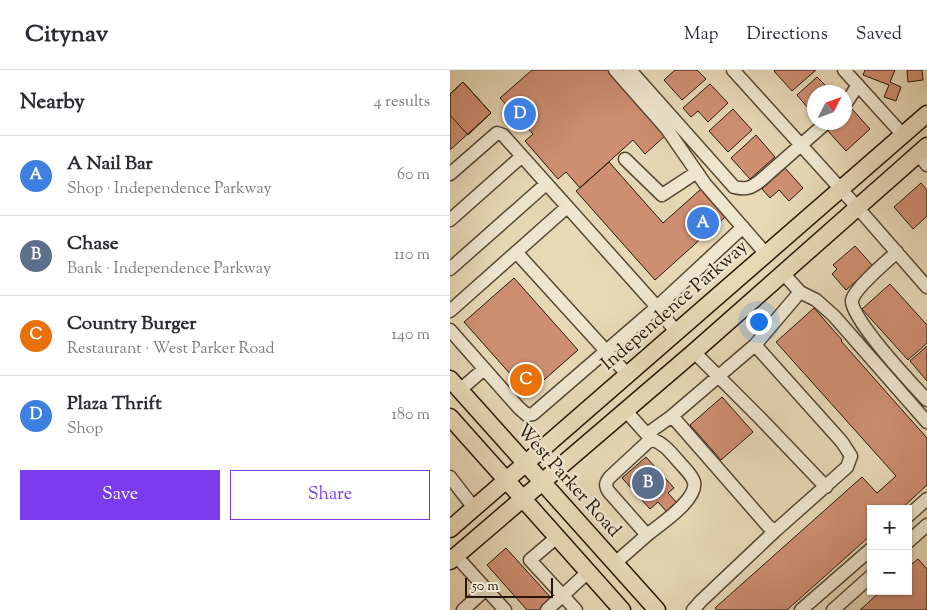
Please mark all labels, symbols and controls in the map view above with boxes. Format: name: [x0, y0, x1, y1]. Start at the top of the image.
text: Citynav: [25, 18, 108, 52]
text: Map: [684, 22, 719, 48]
text: Directions: [747, 22, 828, 48]
text: Saved: [856, 22, 902, 48]
north arrow: [807, 85, 852, 130]
text: Nearby: [20, 88, 85, 118]
text: 4 results: [374, 91, 430, 114]
pin: D: [504, 95, 536, 133]
text: A Nail Bar: [67, 151, 153, 178]
text: A: [30, 164, 43, 187]
text: 60 m: [397, 164, 430, 187]
text: Shop · Independence Parkway: [67, 178, 272, 201]
pin: A: [687, 204, 719, 242]
text: Chase: [67, 231, 119, 258]
street label: Independence Parkway: [596, 234, 755, 378]
text: B: [31, 244, 41, 267]
text: 110 m: [394, 244, 430, 267]
text: Bank · Independence Parkway: [67, 258, 271, 281]
your location: [746, 309, 772, 335]
text: Country Burger: [67, 311, 197, 338]
text: C: [30, 324, 42, 347]
text: 140 m: [392, 324, 430, 347]
text: Restaurant · West Parker Road: [67, 338, 275, 361]
pin: C: [510, 361, 542, 399]
text: Plaza Thrift: [67, 391, 162, 418]
text: D: [30, 404, 42, 427]
text: 180 m: [391, 404, 430, 427]
text: Shop: [67, 418, 103, 441]
street label: West Parker Road: [510, 418, 627, 544]
pin: B: [632, 464, 664, 502]
button: Save: [20, 470, 220, 520]
button: Share: [230, 470, 430, 520]
map controls: [867, 505, 912, 595]
button: +: [867, 505, 912, 550]
button: −: [867, 550, 912, 595]
scale bar: [465, 575, 552, 598]
text: 50 m: [472, 577, 499, 597]

